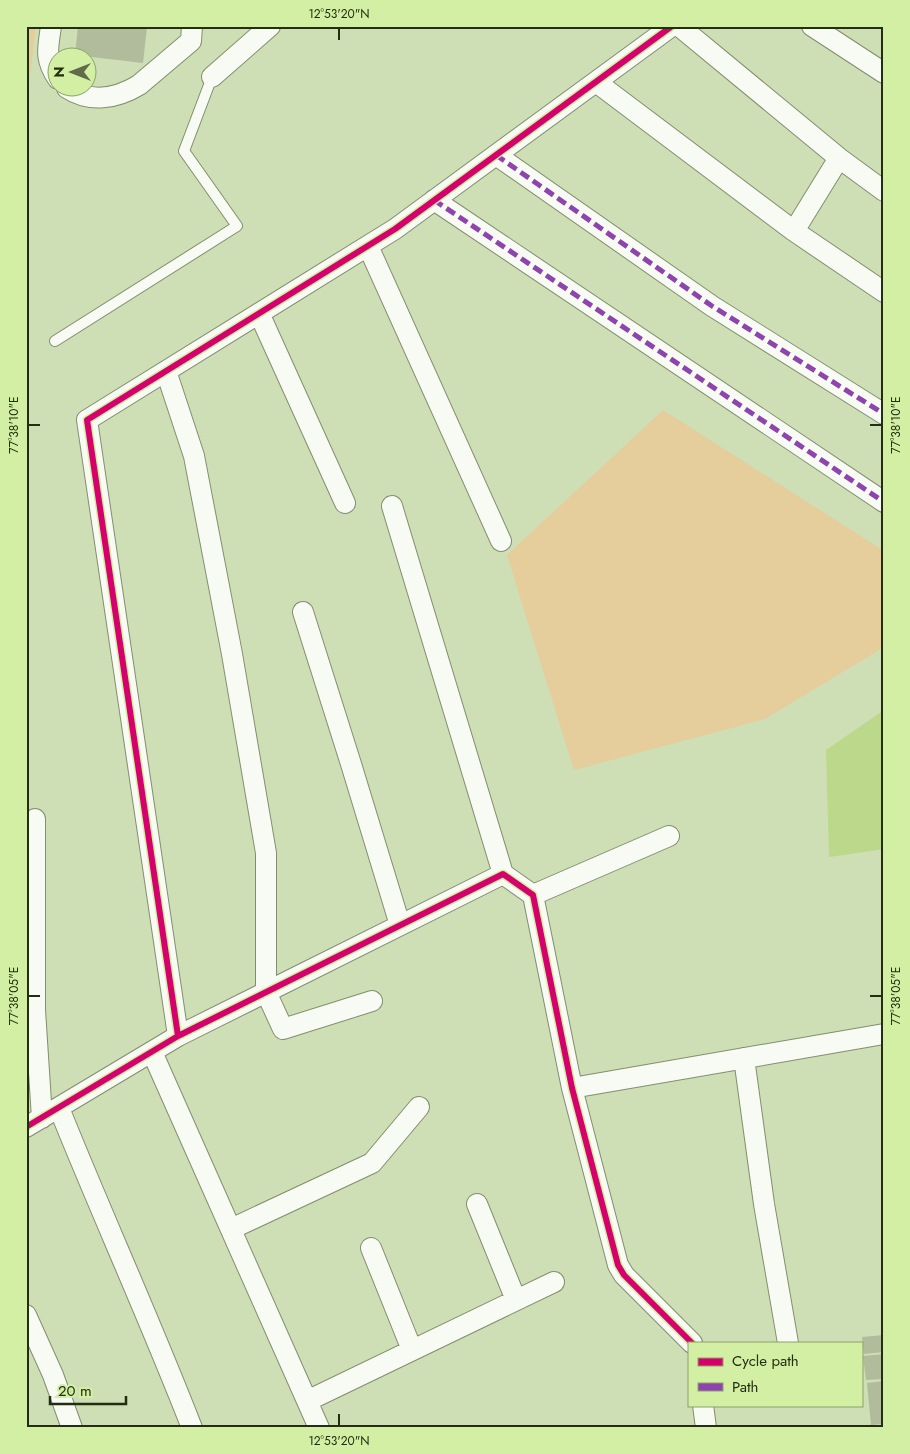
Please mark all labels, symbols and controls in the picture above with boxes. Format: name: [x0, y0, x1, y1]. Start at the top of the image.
text: 12°53'20"N: [308, 5, 370, 23]
north arrow: [48, 48, 98, 98]
text: N: [49, 66, 69, 78]
text: 77°38'10"E: [5, 396, 23, 454]
text: 77°38'10"E: [887, 396, 905, 454]
text: 77°38'05"E: [5, 967, 23, 1025]
text: 77°38'05"E: [887, 967, 905, 1025]
legend: [688, 1342, 862, 1406]
text: Cycle path: [732, 1350, 799, 1372]
scale bar: [50, 1374, 126, 1406]
text: Path: [732, 1376, 758, 1398]
text: 20 m: [58, 1380, 92, 1402]
text: 12°53'20"N: [308, 1432, 370, 1450]

